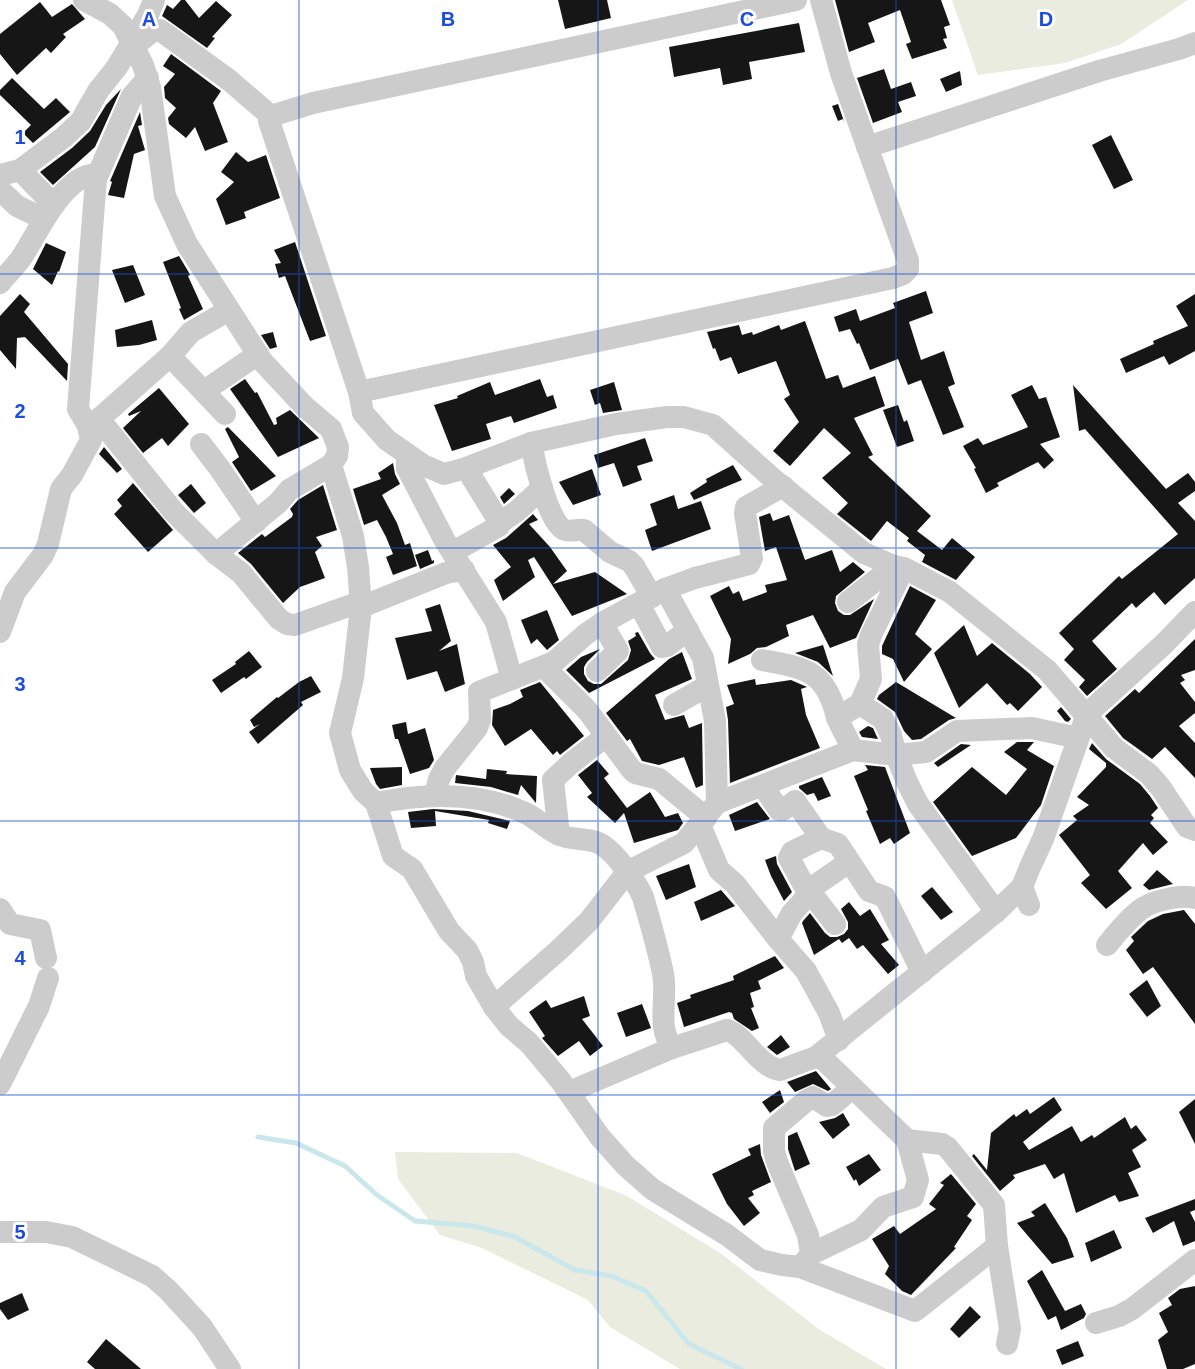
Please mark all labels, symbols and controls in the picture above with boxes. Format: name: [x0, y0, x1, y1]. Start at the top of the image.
text: A: [142, 8, 156, 30]
text: B: [441, 8, 455, 30]
text: C: [740, 8, 754, 30]
text: D: [1039, 8, 1053, 30]
text: 1: [14, 126, 26, 148]
text: 2: [14, 400, 26, 422]
text: 3: [14, 673, 26, 695]
text: 4: [14, 947, 26, 969]
text: 5: [14, 1221, 26, 1243]

